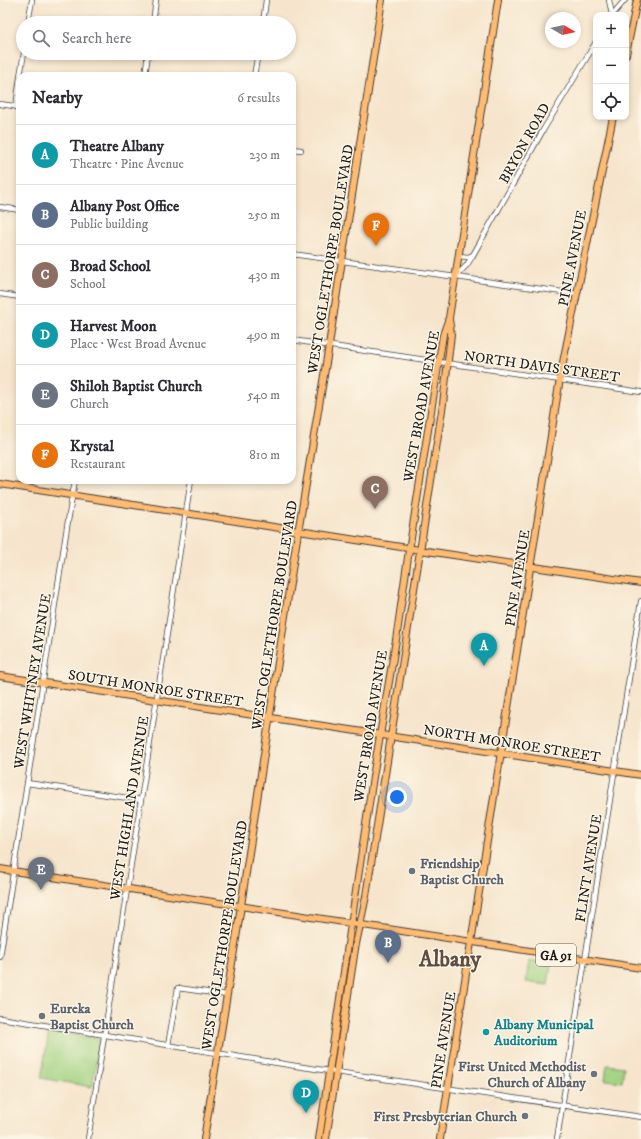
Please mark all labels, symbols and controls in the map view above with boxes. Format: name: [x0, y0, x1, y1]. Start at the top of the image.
north arrow: [545, 12, 581, 48]
map controls: [593, 12, 629, 120]
button: +: [593, 12, 629, 48]
search box: [16, 16, 296, 60]
icon: search: [30, 27, 52, 49]
text: Search here: [62, 29, 131, 48]
button: −: [593, 48, 629, 84]
button: locate: [593, 84, 629, 120]
text: Nearby: [32, 87, 82, 109]
text: 6 results: [237, 90, 280, 106]
street label: BRYON ROAD: [495, 100, 554, 187]
text: Theatre Albany: [70, 137, 164, 156]
street label: WEST OGLETHORPE BOULEVARD: [304, 143, 358, 376]
text: A: [41, 147, 49, 163]
text: 230 m: [249, 147, 280, 163]
text: Theatre · Pine Avenue: [70, 156, 184, 172]
text: Albany Post Office: [70, 197, 179, 216]
text: B: [41, 207, 49, 223]
text: 250 m: [248, 207, 280, 223]
street label: PINE AVENUE: [555, 208, 591, 308]
pin: F: [363, 213, 389, 246]
text: Public building: [70, 216, 148, 232]
text: Broad School: [70, 257, 151, 276]
text: C: [41, 267, 49, 283]
text: 430 m: [248, 267, 280, 283]
text: School: [70, 276, 106, 292]
text: Harvest Moon: [70, 317, 156, 336]
text: D: [40, 327, 50, 343]
text: 490 m: [246, 327, 280, 343]
street label: WEST BROAD AVENUE: [400, 329, 444, 484]
text: Place · West Broad Avenue: [70, 336, 206, 352]
street label: NORTH DAVIS STREET: [463, 347, 621, 387]
text: Shiloh Baptist Church: [70, 377, 202, 396]
text: E: [40, 387, 50, 403]
text: 540 m: [247, 387, 280, 403]
text: Church: [70, 396, 109, 412]
text: Krystal: [70, 437, 114, 456]
text: F: [41, 447, 49, 463]
text: 810 m: [249, 447, 280, 463]
text: Restaurant: [70, 456, 126, 472]
pin: C: [362, 476, 388, 509]
street label: WEST OGLETHORPE BOULEVARD: [248, 499, 302, 732]
street label: PINE AVENUE: [501, 528, 535, 628]
street label: WEST WHITNEY AVENUE: [10, 592, 56, 771]
pin: A: [471, 633, 497, 666]
street label: WEST BROAD AVENUE: [350, 649, 392, 804]
street label: SOUTH MONROE STREET: [67, 666, 245, 712]
street label: WEST HIGHLAND AVENUE: [106, 715, 153, 903]
street label: NORTH MONROE STREET: [422, 721, 602, 767]
your location: [387, 787, 407, 807]
street label: FLINT AVENUE: [572, 813, 606, 923]
street label: WEST OGLETHORPE BOULEVARD: [198, 819, 252, 1052]
place label: Friendship Baptist Church: [420, 855, 505, 889]
pin: E: [28, 857, 54, 890]
marker: Friendship Baptist Church: [407, 866, 417, 876]
pin: B: [375, 930, 401, 963]
road number: GA 91: [536, 944, 576, 966]
district label: Albany: [418, 946, 482, 973]
street label: PINE AVENUE: [427, 990, 461, 1090]
place label: Eureka Baptist Church: [50, 1000, 135, 1034]
marker: Eureka Baptist Church: [37, 1011, 47, 1021]
place label: Albany Municipal Auditorium: [493, 1016, 594, 1050]
marker: Albany Municipal Auditorium: [481, 1027, 491, 1037]
place label: First United Methodist Church of Albany: [458, 1058, 587, 1092]
marker: First United Methodist Church of Albany: [589, 1069, 599, 1079]
pin: D: [293, 1080, 319, 1113]
place label: First Presbyterian Church: [373, 1108, 518, 1126]
marker: First Presbyterian Church: [520, 1111, 530, 1121]

